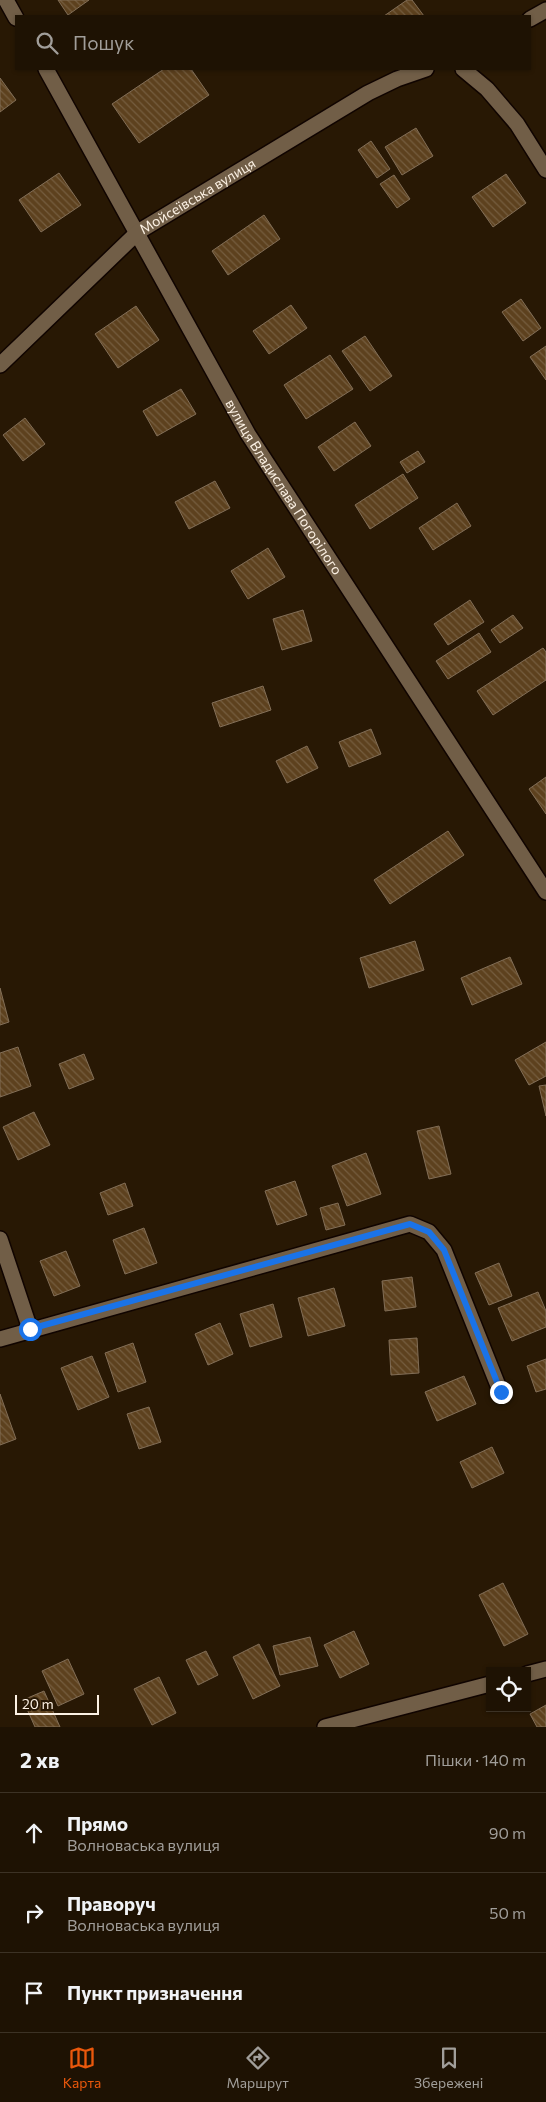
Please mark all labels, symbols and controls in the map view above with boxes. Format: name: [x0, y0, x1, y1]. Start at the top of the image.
search box: [15, 15, 531, 70]
icon: search: [33, 29, 61, 57]
text: Пошук: [73, 31, 134, 54]
street label: Мойсеївська вулиця: [136, 154, 258, 237]
street label: вулиця Владислава Погорілого: [222, 396, 346, 578]
route start: [19, 1318, 42, 1341]
route end: [490, 1381, 513, 1404]
map controls: [486, 1667, 531, 1712]
button: locate: [486, 1667, 531, 1712]
scale bar: [15, 1692, 99, 1715]
text: 20 m: [22, 1695, 54, 1712]
text: 2 хв: [20, 1747, 59, 1772]
text: Пішки · 140 m: [425, 1750, 526, 1769]
text: Прямо: [67, 1812, 128, 1835]
icon: ahead: [20, 1819, 48, 1847]
text: 90 m: [489, 1823, 526, 1842]
text: Волноваська вулиця: [67, 1835, 220, 1854]
text: Праворуч: [67, 1892, 156, 1915]
icon: right: [20, 1899, 48, 1927]
text: 50 m: [489, 1903, 526, 1922]
text: Волноваська вулиця: [67, 1915, 220, 1934]
icon: arrive: [20, 1979, 48, 2007]
text: Пункт призначення: [67, 1981, 243, 2004]
tab: Карта: [63, 2044, 101, 2091]
tab: Маршрут: [227, 2044, 289, 2091]
tab: Збережені: [414, 2044, 483, 2091]

